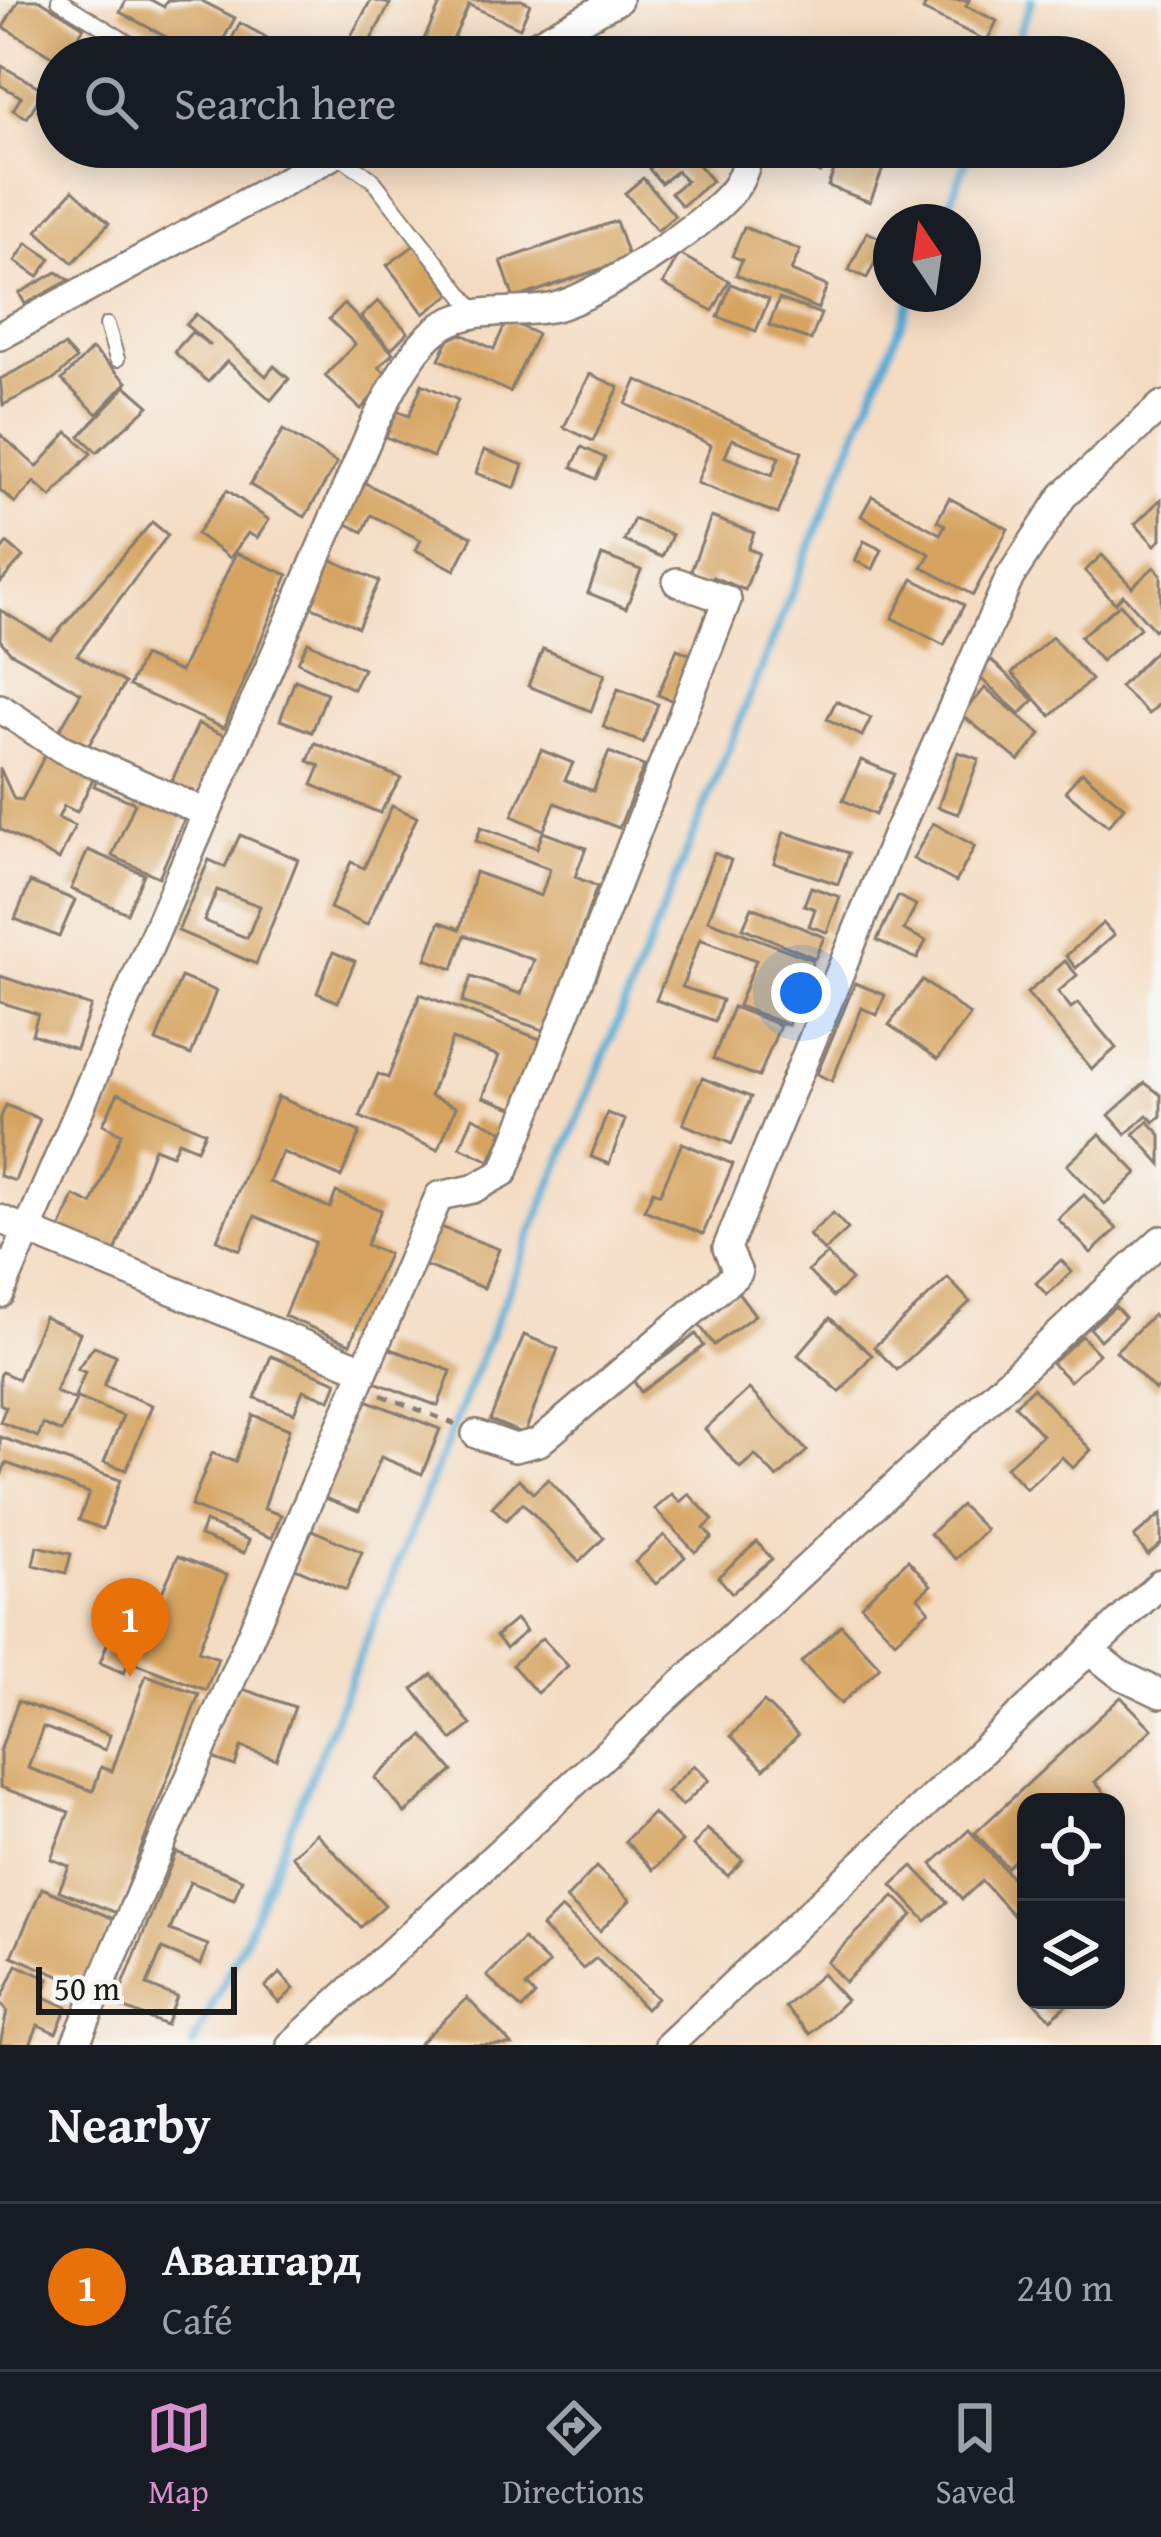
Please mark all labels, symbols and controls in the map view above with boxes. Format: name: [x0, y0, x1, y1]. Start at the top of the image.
search box: [36, 36, 1125, 168]
icon: search: [78, 69, 144, 135]
text: Search here: [174, 70, 396, 135]
north arrow: [873, 204, 981, 312]
your location: [771, 963, 831, 1023]
pin: 1: [91, 1578, 169, 1677]
map controls: [1017, 1793, 1125, 2009]
button: locate: [1017, 1793, 1125, 1901]
button: layers: [1017, 1901, 1125, 2009]
scale bar: [36, 1961, 237, 2014]
text: 50 m: [54, 1964, 120, 2012]
text: Nearby: [48, 2086, 211, 2161]
text: Авангард: [162, 2226, 361, 2291]
text: 1: [77, 2258, 97, 2315]
text: 240 m: [1016, 2258, 1113, 2315]
text: Café: [162, 2291, 232, 2348]
tab: Map: [146, 2395, 212, 2515]
tab: Directions: [503, 2395, 644, 2515]
tab: Saved: [936, 2395, 1015, 2515]

